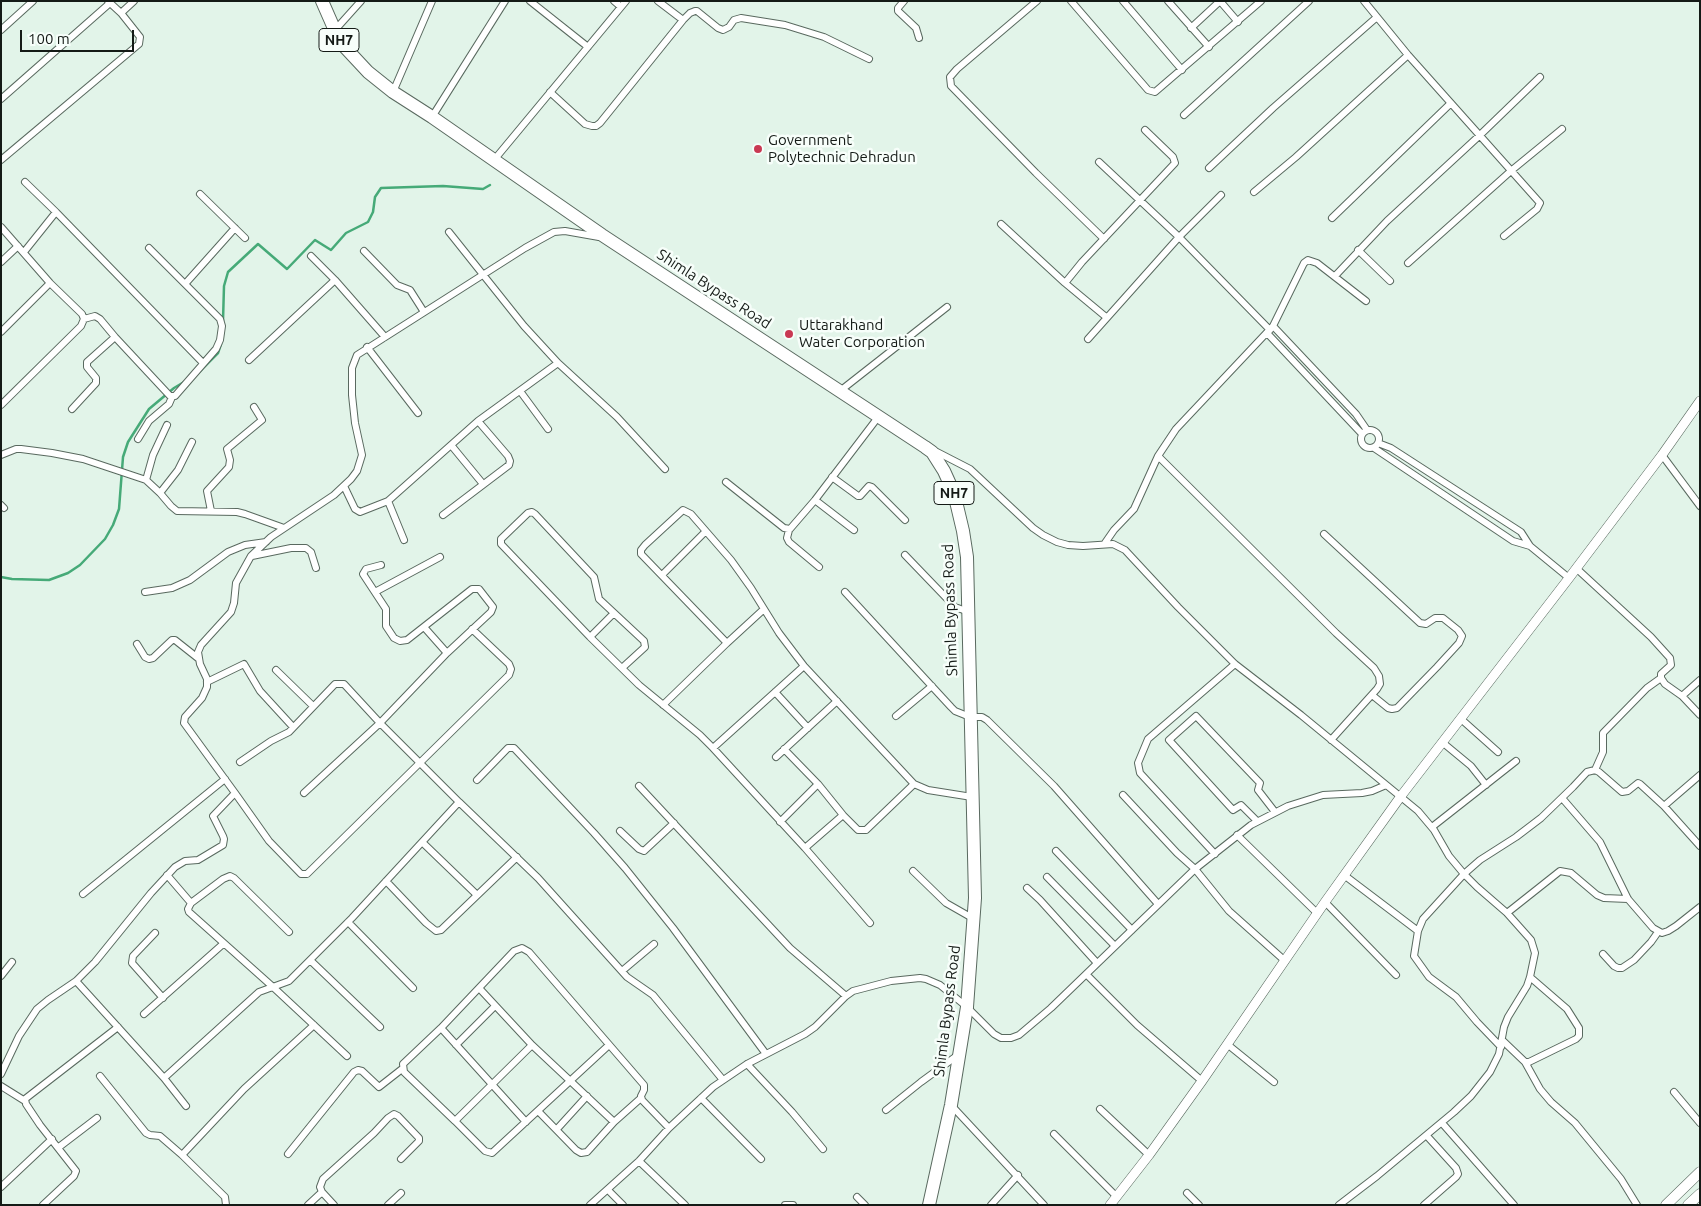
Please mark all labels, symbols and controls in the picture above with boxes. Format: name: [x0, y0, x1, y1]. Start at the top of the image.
scale bar: [22, 20, 136, 52]
road number: NH7: [319, 28, 359, 52]
text: 100 m: [28, 30, 70, 47]
place label: Government Polytechnic Dehradun: [768, 131, 916, 166]
marker: Government Polytechnic Dehradun: [752, 143, 764, 155]
street label: Shimla Bypass Road: [654, 245, 774, 333]
place label: Uttarakhand Water Corporation: [799, 316, 925, 351]
marker: Uttarakhand Water Corporation: [783, 328, 795, 340]
road number: NH7: [934, 482, 974, 504]
street label: Shimla Bypass Road: [939, 544, 961, 676]
street label: Shimla Bypass Road: [930, 944, 964, 1078]

